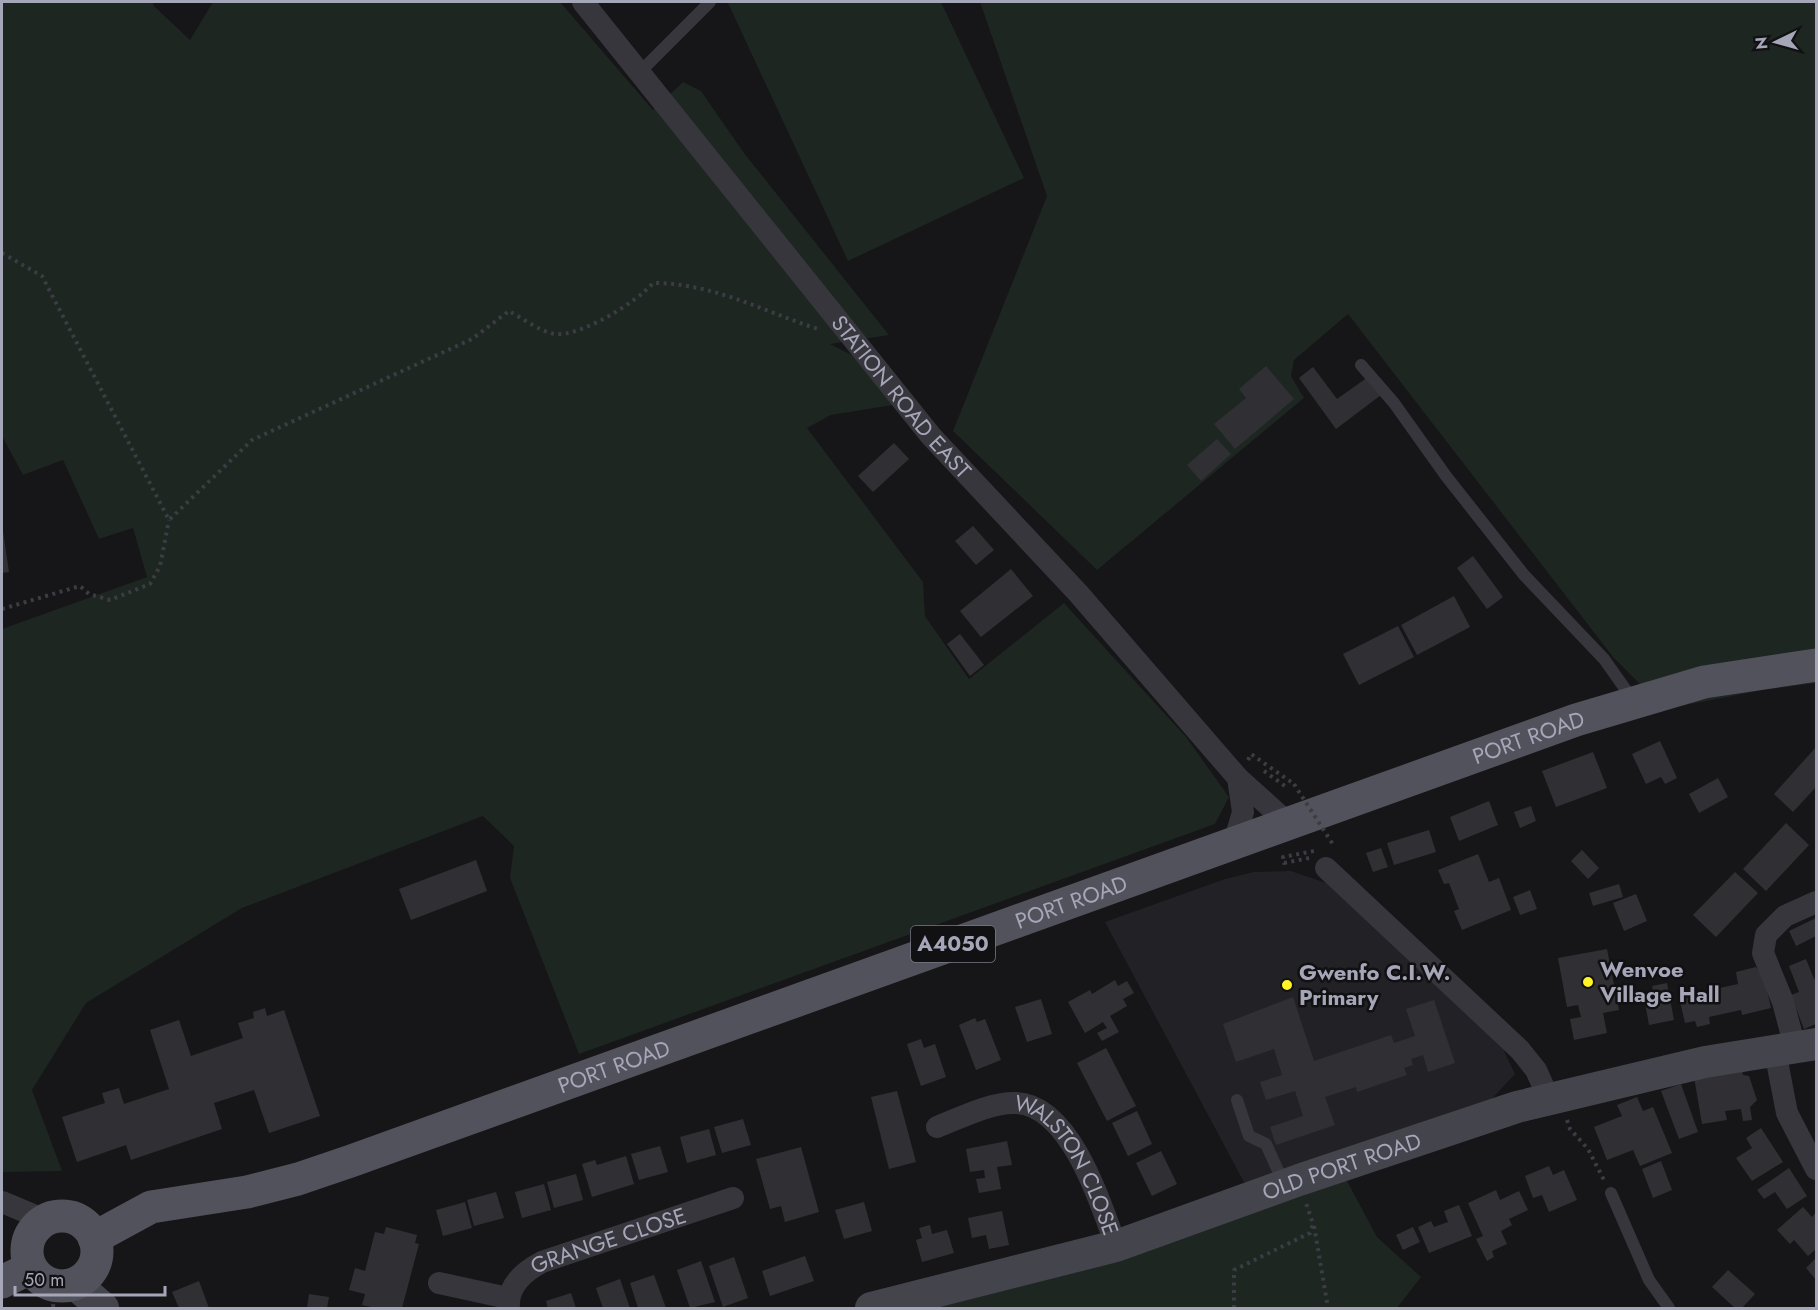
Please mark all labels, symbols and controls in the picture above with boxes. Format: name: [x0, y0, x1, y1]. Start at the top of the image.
north arrow: [1746, 12, 1806, 72]
text: N: [1750, 36, 1774, 51]
street label: STATION ROAD EAST: [824, 308, 979, 486]
street label: PORT ROAD: [1468, 702, 1588, 772]
street label: PORT ROAD: [1011, 867, 1132, 937]
road number: A4050: [911, 926, 995, 962]
place label: Wenvoe Village Hall: [1599, 953, 1720, 1010]
place label: Gwenfo C.I.W. Primary: [1299, 956, 1451, 1013]
marker: Wenvoe Village Hall: [1581, 975, 1595, 989]
marker: Gwenfo C.I.W. Primary: [1280, 978, 1294, 992]
street label: PORT ROAD: [553, 1031, 674, 1101]
street label: WALSTON CLOSE: [1011, 1086, 1127, 1240]
street label: OLD PORT ROAD: [1258, 1124, 1425, 1208]
street label: GRANGE CLOSE: [524, 1199, 690, 1282]
scale bar: [15, 1259, 165, 1297]
text: 50 m: [24, 1267, 64, 1293]

